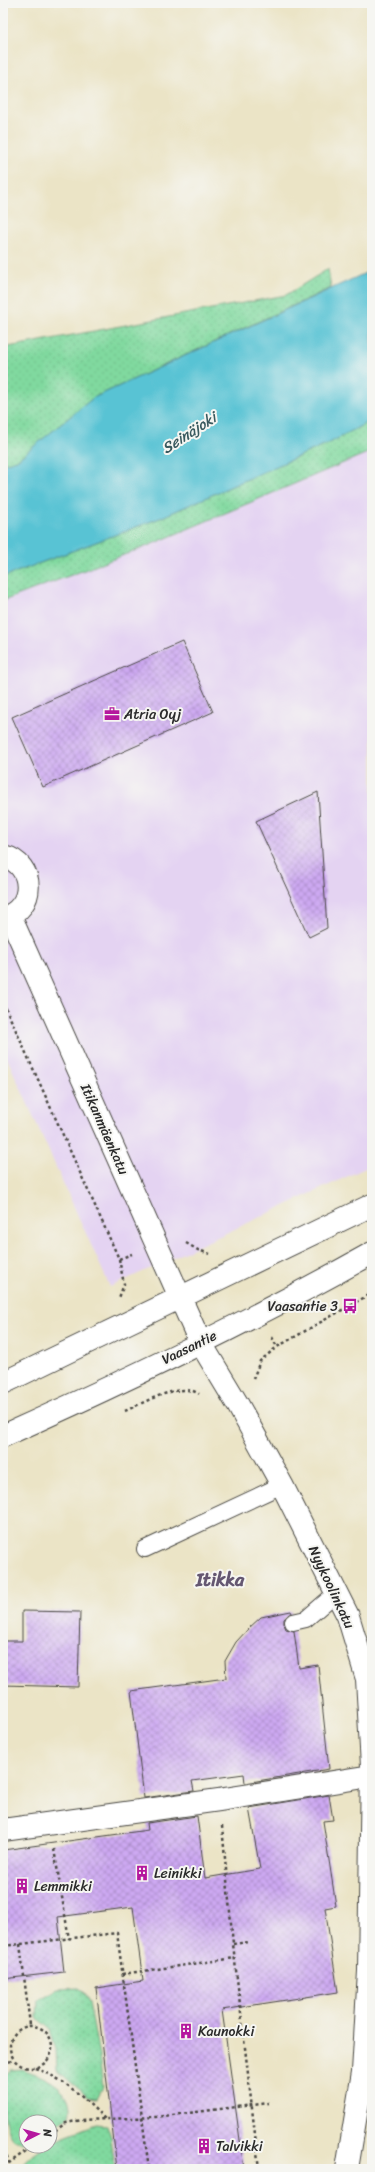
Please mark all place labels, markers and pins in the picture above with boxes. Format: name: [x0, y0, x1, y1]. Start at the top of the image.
place label: Atria Oyj: [123, 702, 182, 727]
office icon: Atria Oyj: [103, 705, 121, 723]
place label: Vaasantie 3: [268, 1294, 338, 1319]
bus stop icon: Vaasantie 3: [341, 1297, 359, 1315]
place label: Leinikki: [154, 1861, 203, 1886]
building icon: Leinikki: [133, 1864, 151, 1882]
place label: Lemmikki: [34, 1874, 93, 1899]
building icon: Lemmikki: [13, 1877, 31, 1895]
place label: Kaunokki: [198, 2019, 255, 2044]
building icon: Kaunokki: [177, 2022, 195, 2040]
place label: Talvikki: [216, 2134, 264, 2159]
building icon: Talvikki: [195, 2137, 213, 2155]

